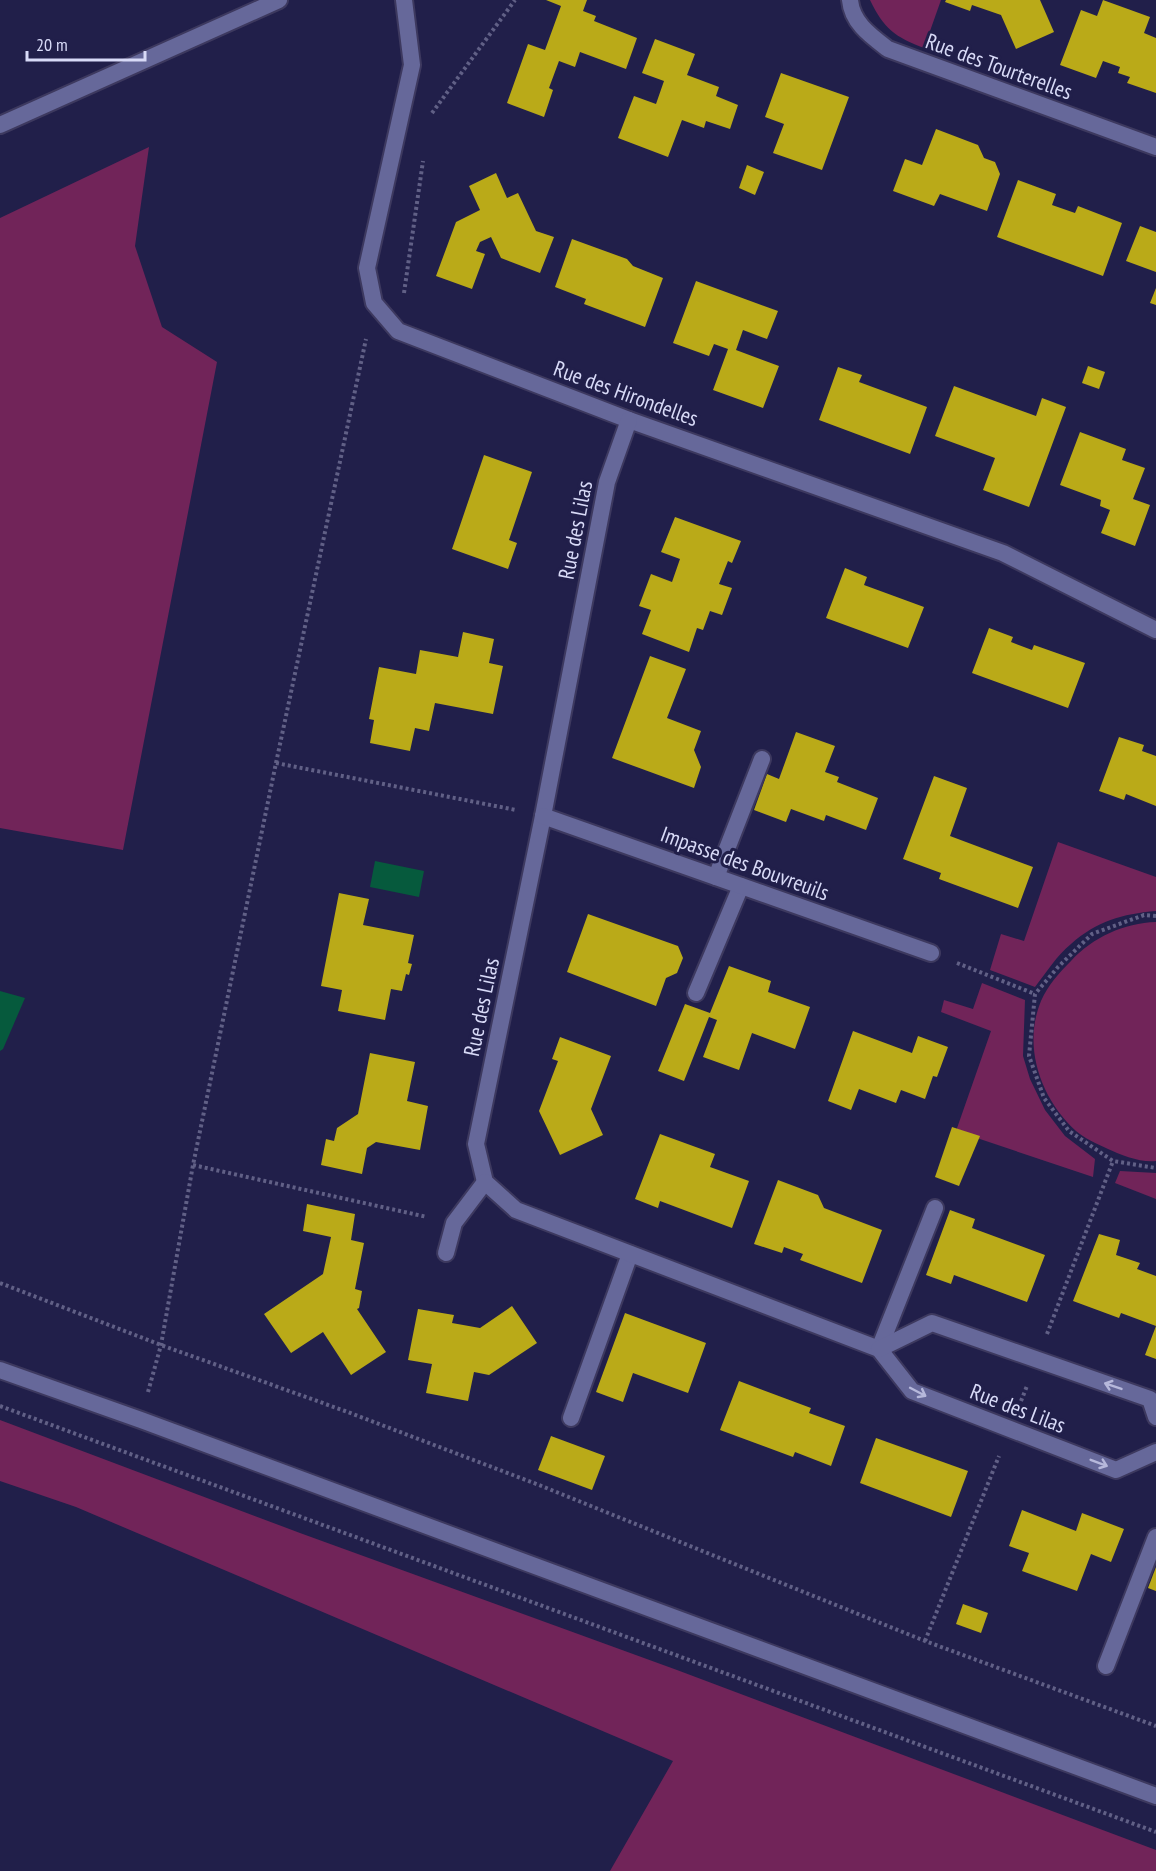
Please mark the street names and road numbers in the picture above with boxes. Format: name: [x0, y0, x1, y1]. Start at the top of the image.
street label: Rue des Tourterelles: [922, 27, 1076, 105]
street label: Rue des Hirondelles: [550, 354, 702, 432]
street label: Rue des Lilas: [552, 478, 598, 582]
street label: Impasse des Bouvreuils: [657, 820, 833, 906]
street label: Rue des Lilas: [457, 955, 505, 1059]
street label: Rue des Lilas: [966, 1377, 1070, 1439]

